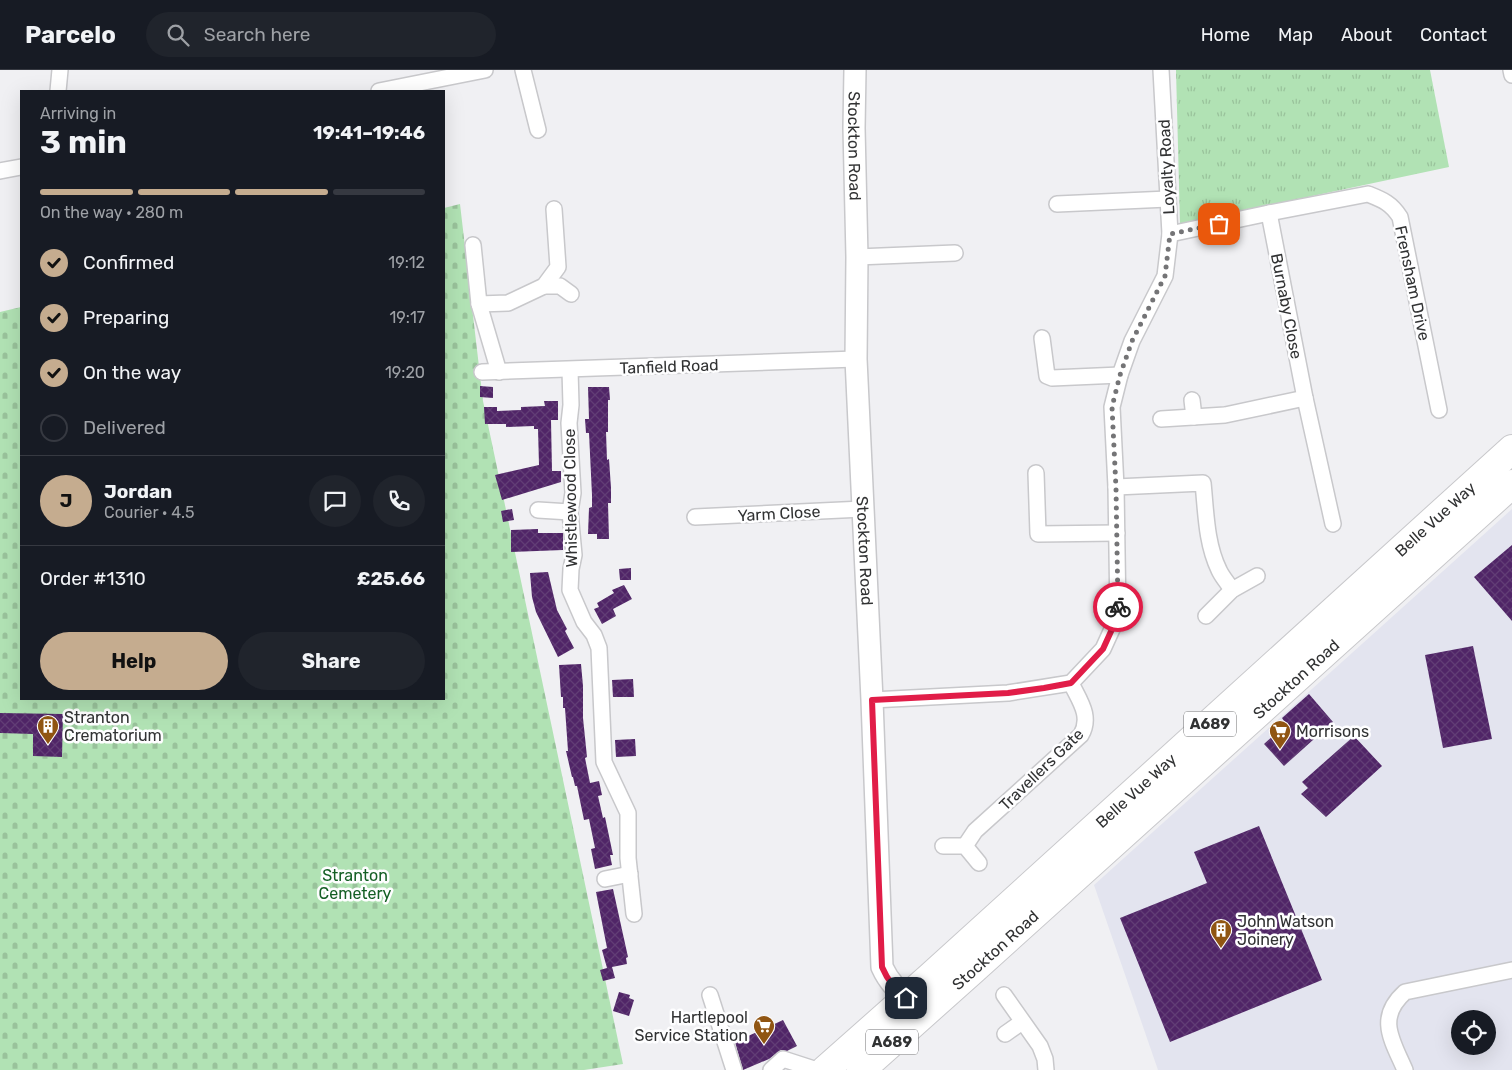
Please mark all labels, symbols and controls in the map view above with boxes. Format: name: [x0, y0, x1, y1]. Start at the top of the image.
search box: [146, 12, 496, 57]
text: Parcelo: [25, 21, 116, 49]
icon: search: [164, 21, 192, 49]
text: Search here: [204, 23, 310, 46]
text: Home: [1201, 24, 1250, 46]
text: Map: [1278, 24, 1313, 46]
text: About: [1341, 24, 1392, 46]
text: Contact: [1420, 24, 1487, 46]
street label: Stockton Road: [844, 91, 865, 201]
text: Arriving in: [40, 104, 116, 123]
street label: Loyalty Road: [1155, 119, 1178, 215]
text: 19:41–19:46: [313, 121, 425, 144]
text: 3 min: [40, 123, 127, 161]
text: On the way · 280 m: [40, 203, 183, 222]
pin: [1198, 203, 1240, 245]
icon: bag: [1205, 210, 1233, 238]
street label: Frensham Drive: [1391, 224, 1434, 342]
icon: check: [40, 249, 68, 277]
text: Confirmed: [83, 251, 174, 274]
street label: Burnaby Close: [1267, 252, 1306, 361]
text: 19:12: [388, 253, 425, 272]
icon: check: [40, 304, 68, 332]
text: Preparing: [83, 306, 169, 329]
text: 19:17: [390, 308, 425, 327]
street label: Tanfield Road: [619, 355, 719, 378]
icon: check: [40, 359, 68, 387]
text: On the way: [83, 361, 181, 384]
text: 19:20: [385, 363, 425, 382]
text: Delivered: [83, 416, 166, 439]
street label: Whistlewood Close: [560, 428, 581, 568]
button: chat: [309, 475, 361, 527]
button: phone: [373, 475, 425, 527]
street label: Belle Vue Way: [1391, 478, 1480, 561]
text: Jordan: [104, 480, 172, 503]
text: J: [60, 489, 72, 512]
street label: Stockton Road: [852, 496, 877, 606]
street label: Yarm Close: [737, 502, 821, 525]
text: Courier · 4.5: [104, 503, 194, 522]
text: Order #1310: [40, 567, 146, 590]
text: £25.66: [357, 567, 425, 590]
courier: [1093, 582, 1143, 632]
icon: bike: [1104, 593, 1132, 621]
button: Help: [40, 632, 228, 690]
button: Share: [238, 632, 425, 690]
street label: Stockton Road: [1249, 635, 1343, 723]
place label: Stranton Crematorium: [64, 708, 162, 745]
road number: A689: [1184, 712, 1236, 736]
building icon: Stranton Crematorium: [36, 714, 60, 745]
supermarket icon: Morrisons: [1268, 719, 1292, 750]
place label: Morrisons: [1296, 722, 1369, 741]
street label: Travellers Gate: [995, 724, 1087, 814]
street label: Belle Vue Way: [1092, 749, 1180, 832]
park label: Stranton Cemetery: [319, 866, 392, 903]
street label: Stockton Road: [948, 907, 1043, 994]
place label: John Watson Joinery: [1237, 912, 1334, 949]
building icon: John Watson Joinery: [1209, 918, 1233, 949]
pin: [885, 977, 927, 1019]
icon: home: [892, 984, 920, 1012]
place label: Hartlepool Service Station: [635, 1008, 748, 1045]
map controls: [1451, 1010, 1496, 1055]
button: locate: [1451, 1010, 1496, 1055]
supermarket icon: Hartlepool Service Station: [752, 1014, 776, 1045]
road number: A689: [866, 1030, 918, 1054]

